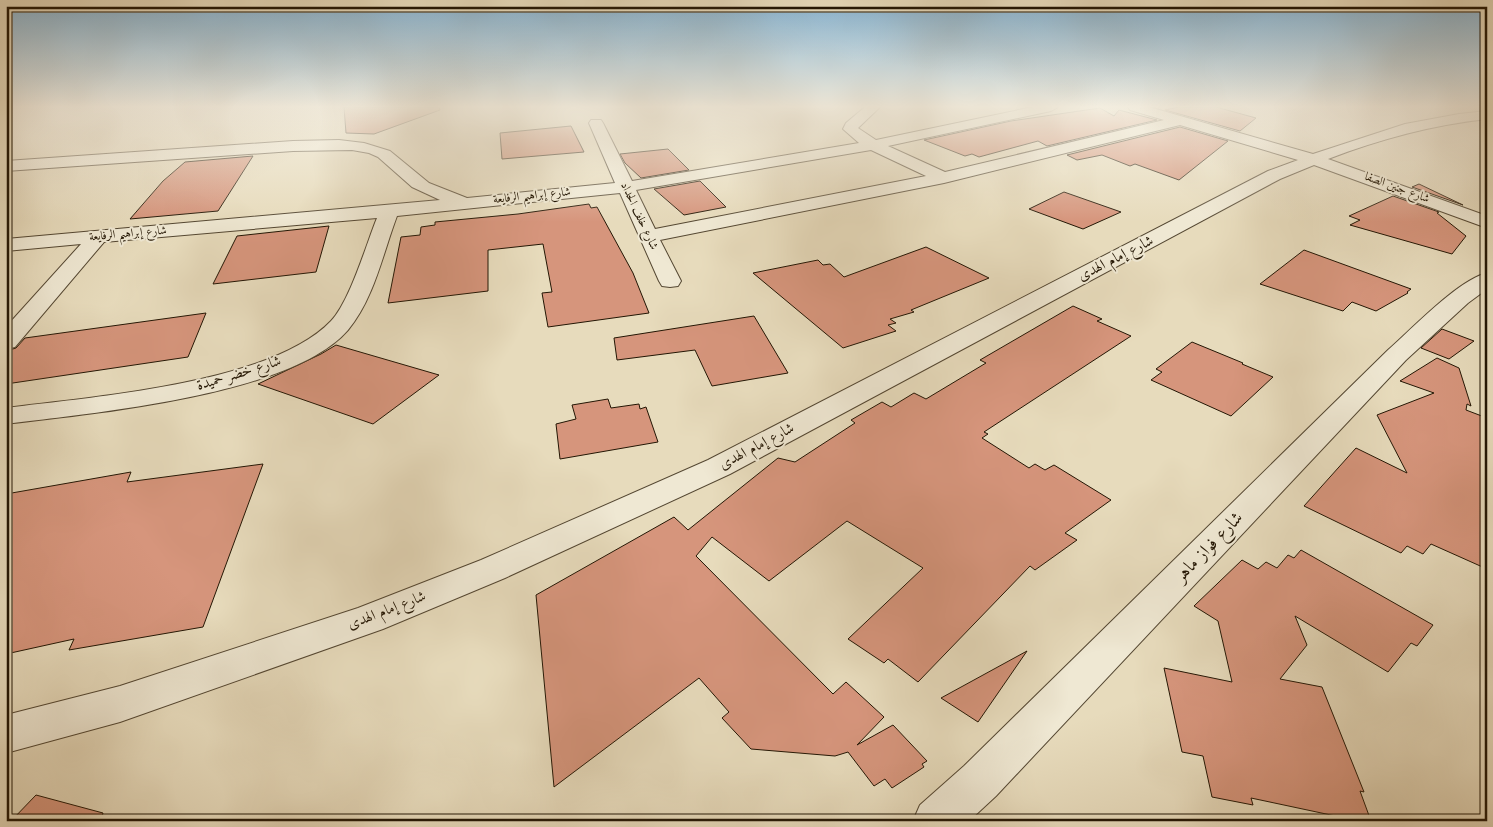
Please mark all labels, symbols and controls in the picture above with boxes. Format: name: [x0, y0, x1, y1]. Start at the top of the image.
street label: شارع جنين الصفا: [1362, 171, 1431, 209]
street label: شارع خلف الحداد: [614, 180, 660, 254]
street label: شارع إبراهيم الرفايعة: [493, 186, 572, 211]
street label: شارع إبراهيم الرفايعة: [89, 225, 168, 248]
street label: شارع إمام الهدى: [1076, 234, 1158, 288]
street label: شارع خضر حميدة: [195, 354, 284, 398]
street label: شارع إمام الهدى: [717, 421, 799, 477]
street label: شارع فواز ماهر: [1170, 509, 1250, 590]
street label: شارع إمام الهدى: [346, 589, 430, 637]

